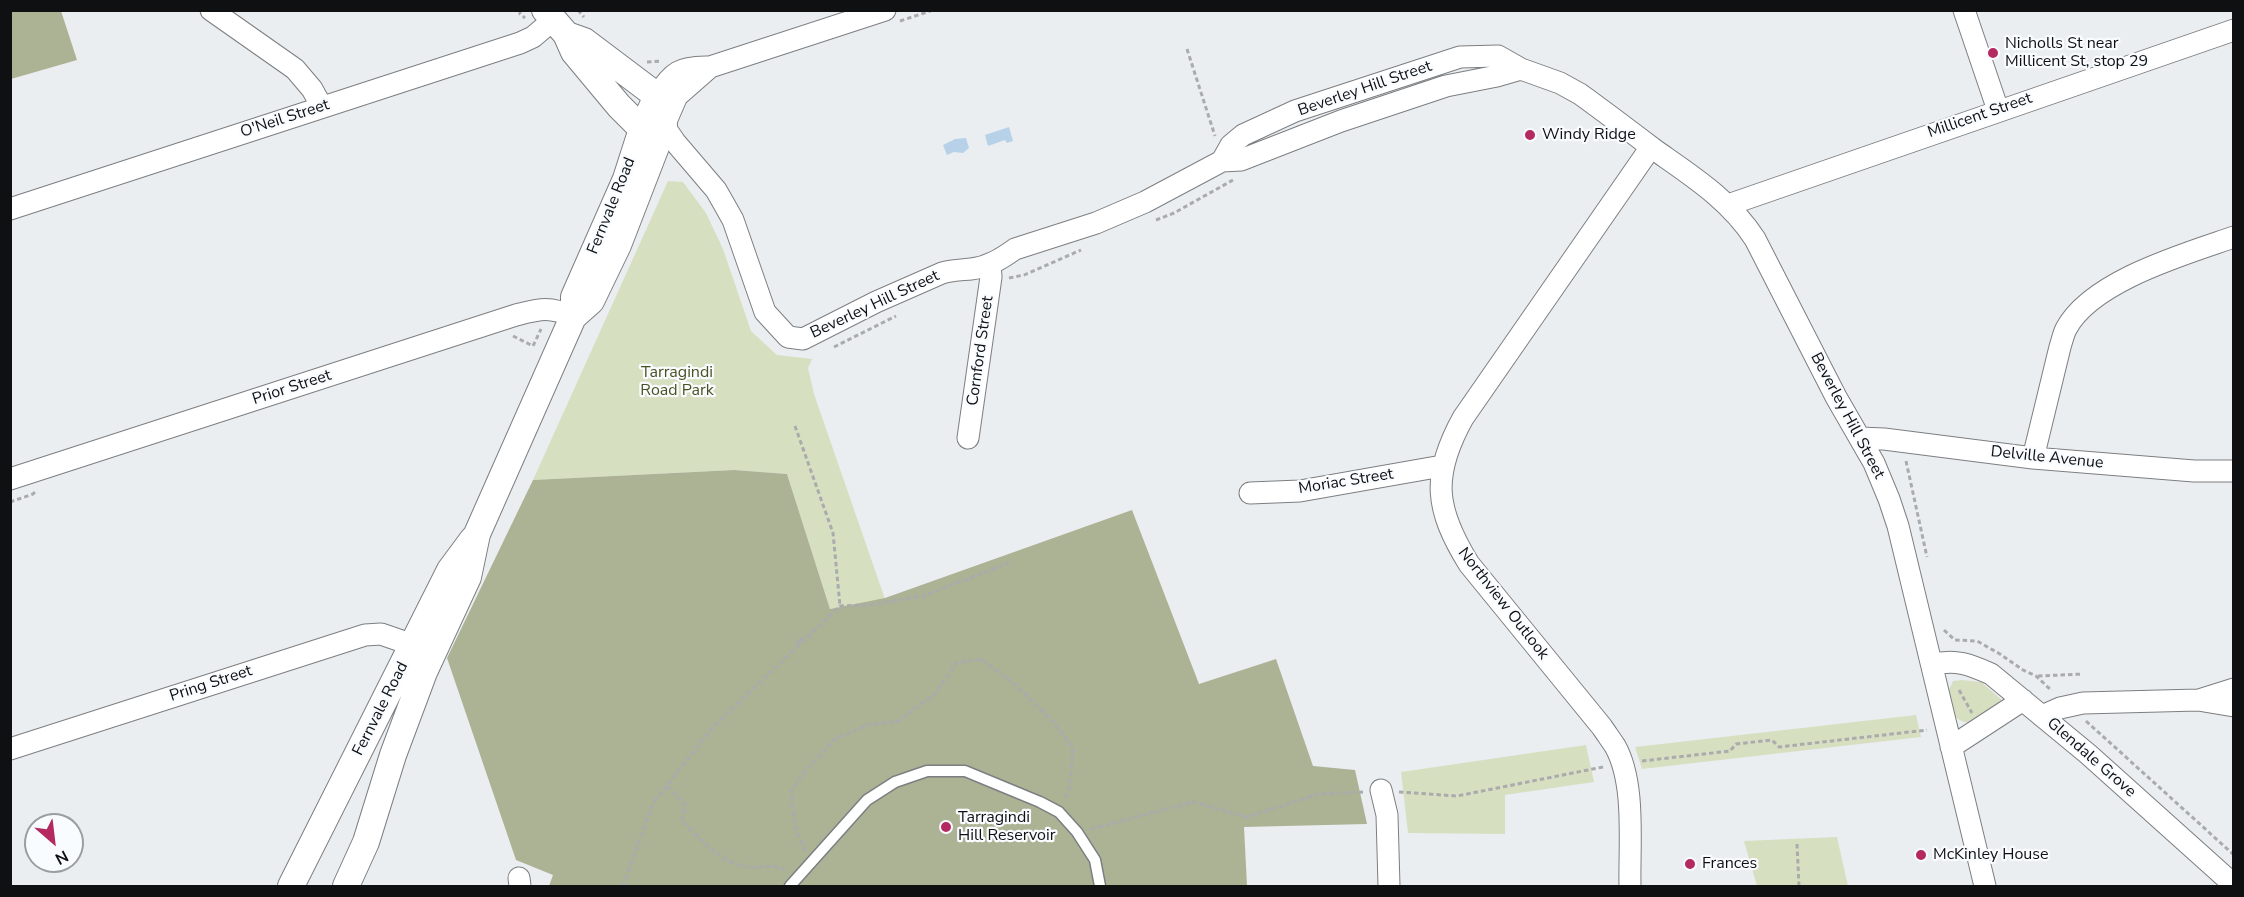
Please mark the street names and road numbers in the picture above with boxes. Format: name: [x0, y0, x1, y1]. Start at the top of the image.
street label: Beverley Hill Street: [1296, 57, 1434, 121]
street label: Millicent Street: [1925, 89, 2035, 143]
street label: O'Neil Street: [238, 96, 332, 142]
street label: Fernvale Road: [584, 155, 640, 257]
street label: Beverley Hill Street: [807, 267, 943, 343]
street label: Cornford Street: [964, 295, 998, 407]
street label: Beverley Hill Street: [1806, 350, 1888, 482]
street label: Prior Street: [250, 366, 334, 410]
street label: Delville Avenue: [1990, 443, 2104, 473]
street label: Moriac Street: [1297, 465, 1395, 499]
street label: Northview Outlook: [1453, 544, 1553, 664]
street label: Fernvale Road: [349, 659, 413, 759]
street label: Pring Street: [167, 662, 255, 706]
street label: Glendale Grove: [2043, 714, 2139, 802]

